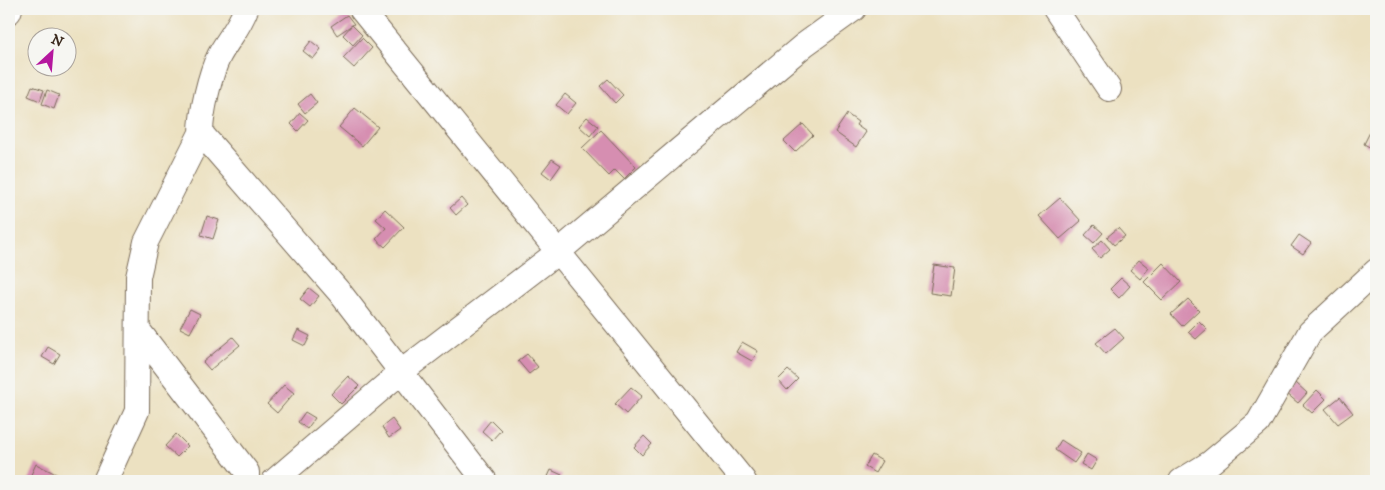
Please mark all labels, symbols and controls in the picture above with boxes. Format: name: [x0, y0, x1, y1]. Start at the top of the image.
north arrow: [28, 28, 78, 78]
text: N: [48, 31, 67, 52]

